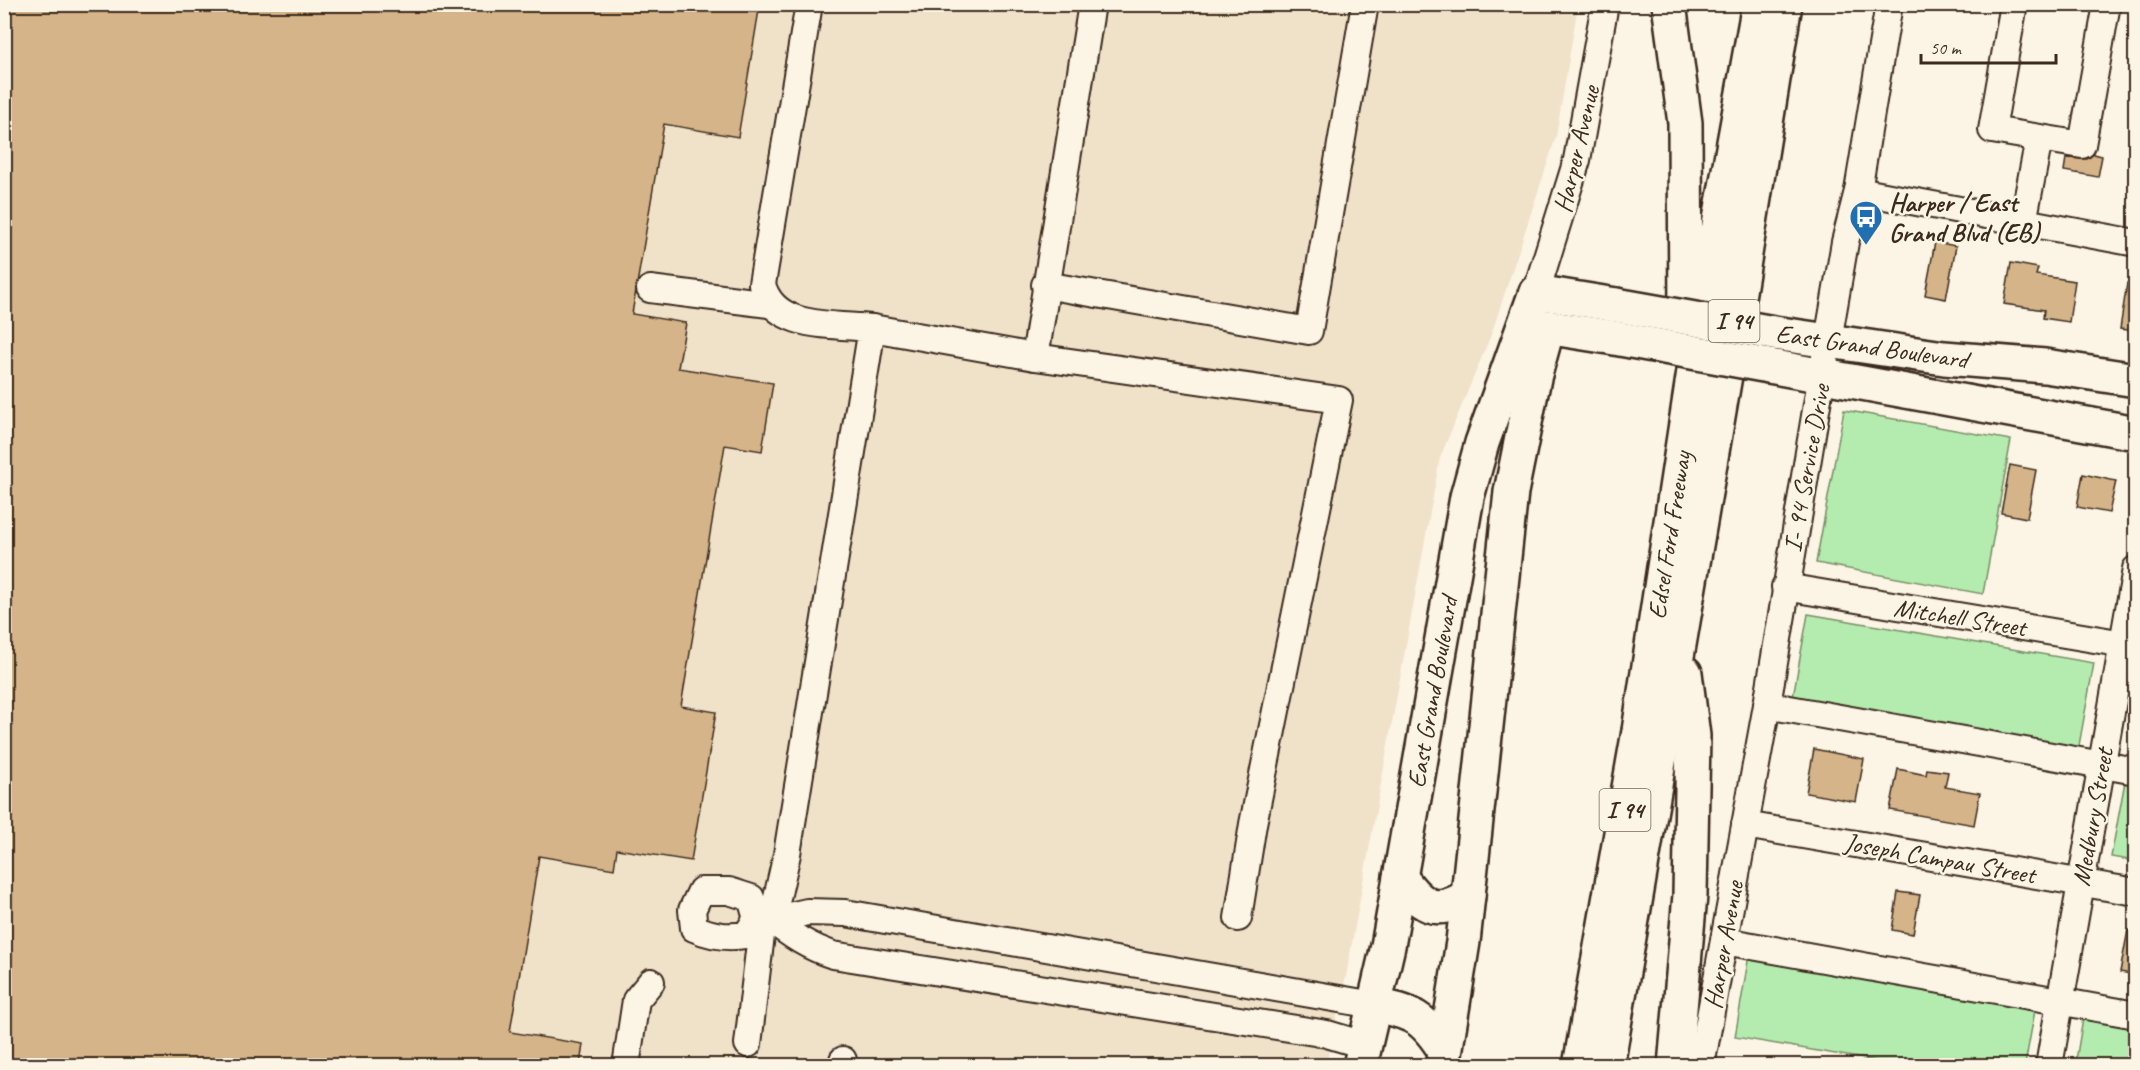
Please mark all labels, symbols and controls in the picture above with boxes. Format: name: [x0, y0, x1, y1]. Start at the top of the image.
scale bar: [1921, 27, 2056, 65]
text: 50 m: [1930, 37, 1963, 59]
street label: Harper Avenue: [1546, 81, 1607, 216]
place label: Harper / East Grand Blvd (EB): [1889, 186, 2042, 249]
bus stop icon: Harper / East Grand Blvd (EB): [1848, 199, 1884, 246]
road number: I 94: [1708, 300, 1760, 342]
street label: East Grand Boulevard: [1774, 317, 1974, 377]
street label: I- 94 Service Drive: [1776, 380, 1838, 554]
street label: Edsel Ford Freeway: [1640, 447, 1699, 621]
street label: East Grand Boulevard: [1399, 590, 1466, 790]
street label: Mitchell Street: [1892, 591, 2031, 645]
street label: Medbury Street: [2064, 743, 2121, 888]
road number: I 94: [1600, 789, 1650, 831]
street label: Joseph Campau Street: [1840, 825, 2040, 892]
street label: Harper Avenue: [1696, 877, 1751, 1011]

